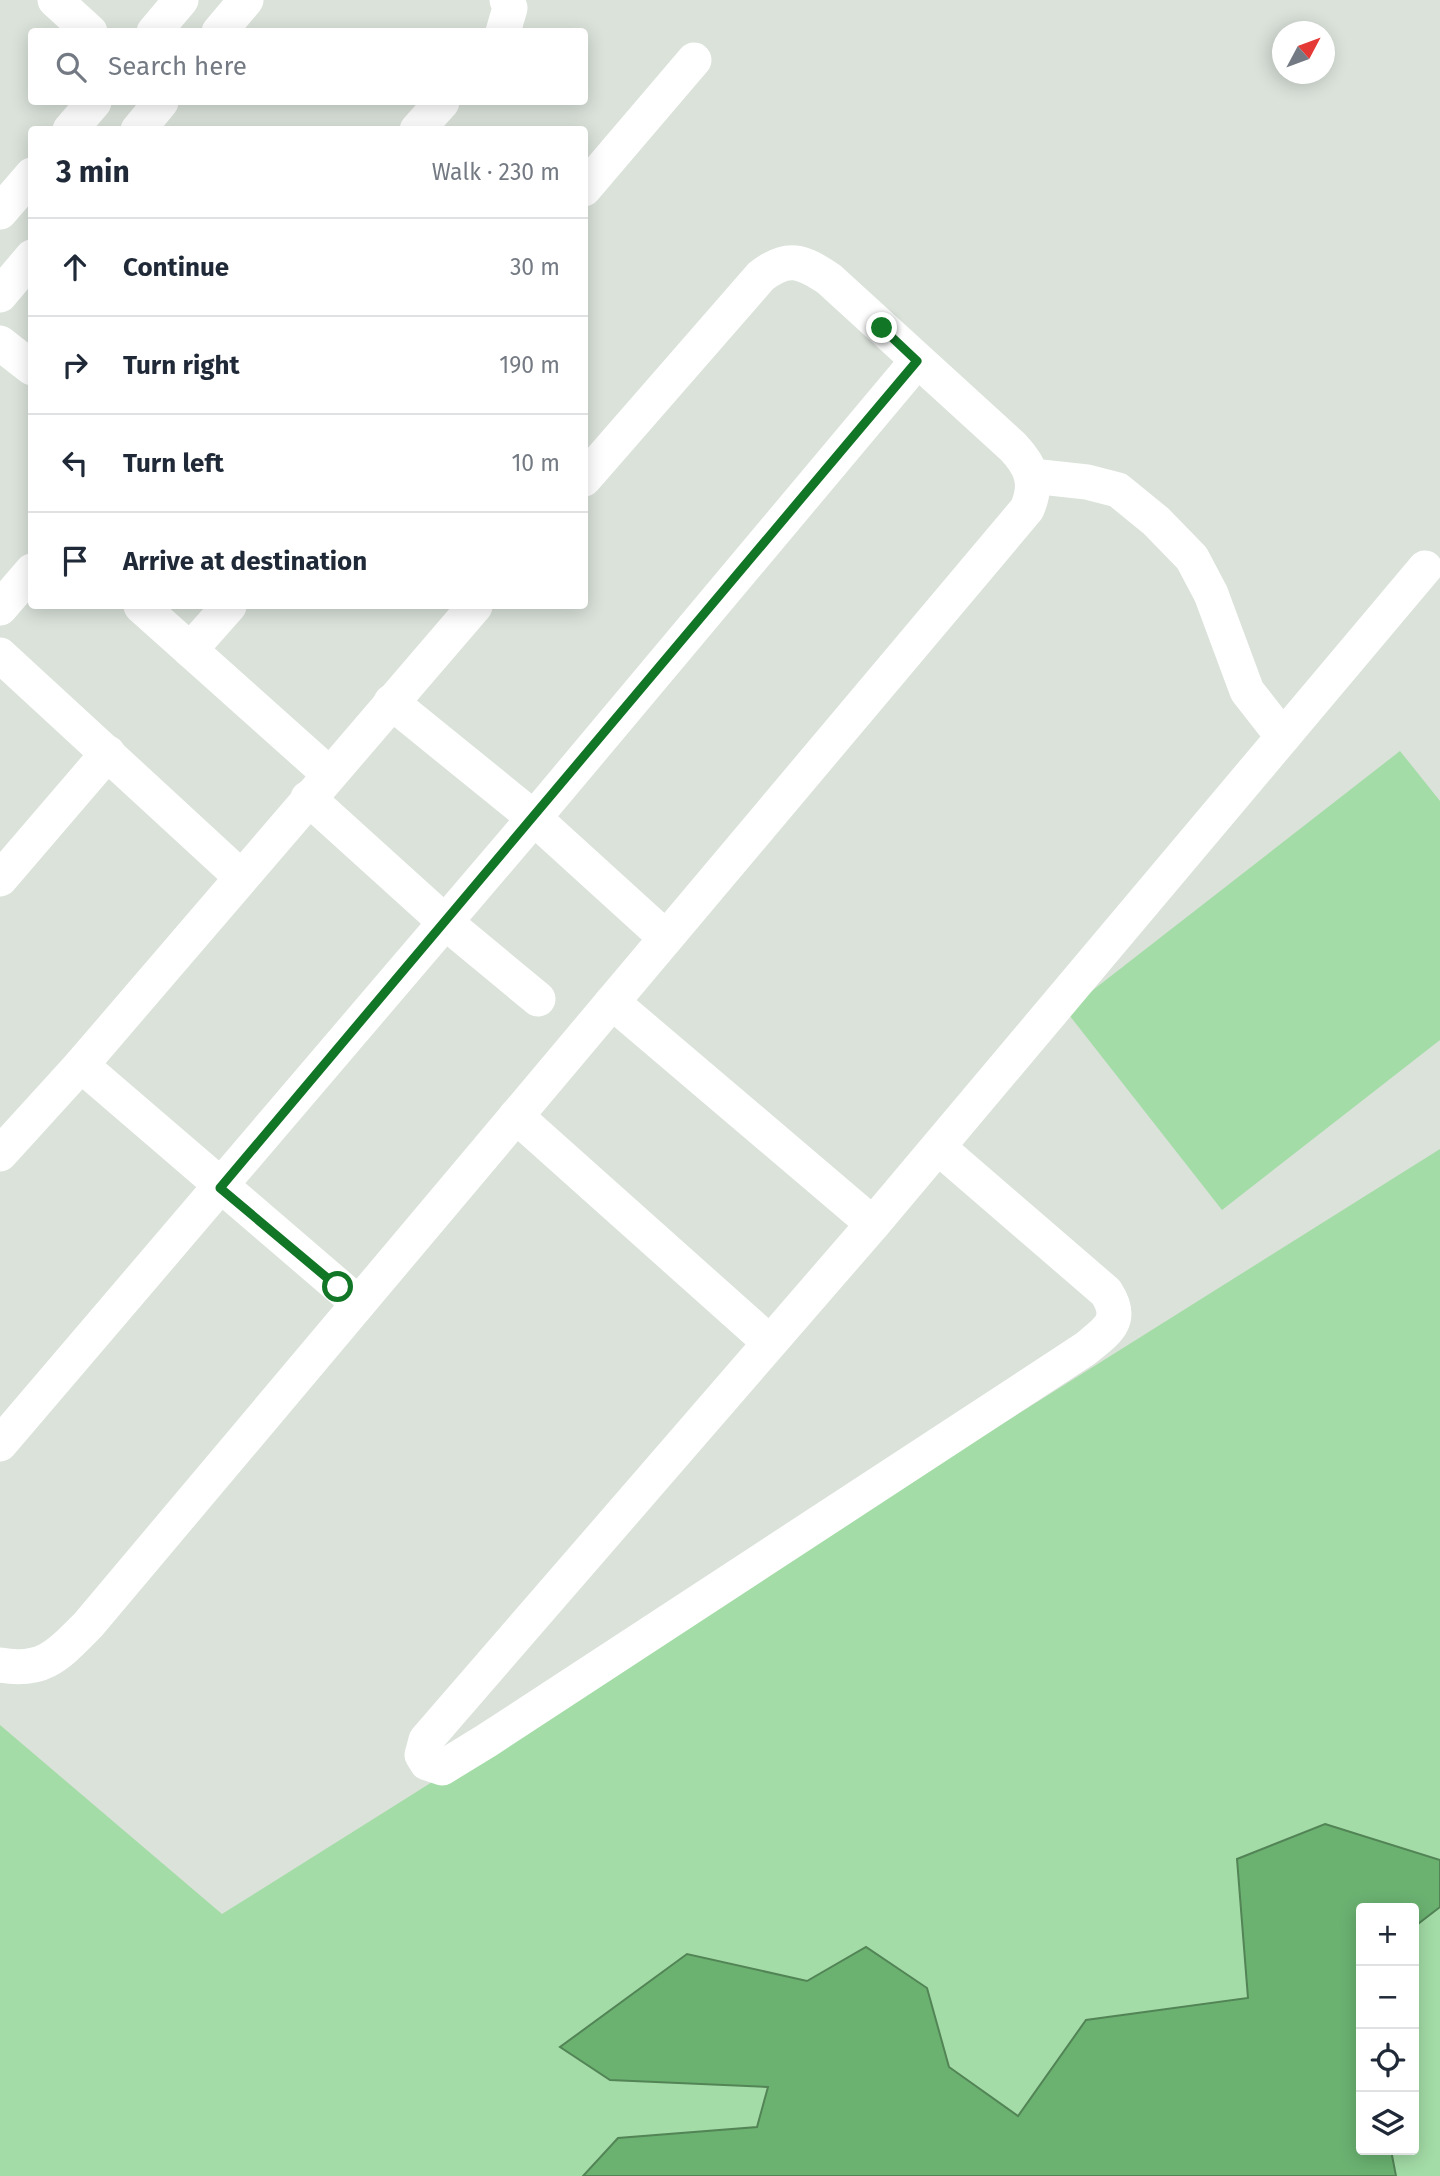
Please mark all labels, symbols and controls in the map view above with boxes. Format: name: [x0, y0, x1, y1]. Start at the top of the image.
north arrow: [1272, 21, 1335, 84]
search box: [28, 28, 588, 105]
icon: search: [52, 48, 90, 86]
text: Search here: [108, 51, 247, 82]
text: 3 min: [56, 154, 130, 190]
text: Walk · 230 m: [432, 158, 560, 186]
icon: ahead: [56, 248, 94, 286]
text: Continue: [123, 252, 229, 283]
text: 30 m: [510, 253, 560, 281]
route end: [866, 312, 897, 343]
icon: right: [56, 346, 94, 384]
text: Turn right: [123, 350, 240, 381]
text: 190 m: [499, 351, 560, 379]
icon: left: [56, 444, 94, 482]
text: Turn left: [123, 448, 224, 479]
text: 10 m: [511, 449, 560, 477]
icon: arrive: [56, 542, 94, 580]
text: Arrive at destination: [123, 546, 367, 577]
route start: [322, 1271, 353, 1302]
map controls: [1356, 1903, 1419, 2155]
button: +: [1356, 1903, 1419, 1966]
button: −: [1356, 1966, 1419, 2029]
button: locate: [1356, 2029, 1419, 2092]
button: layers: [1356, 2092, 1419, 2155]

